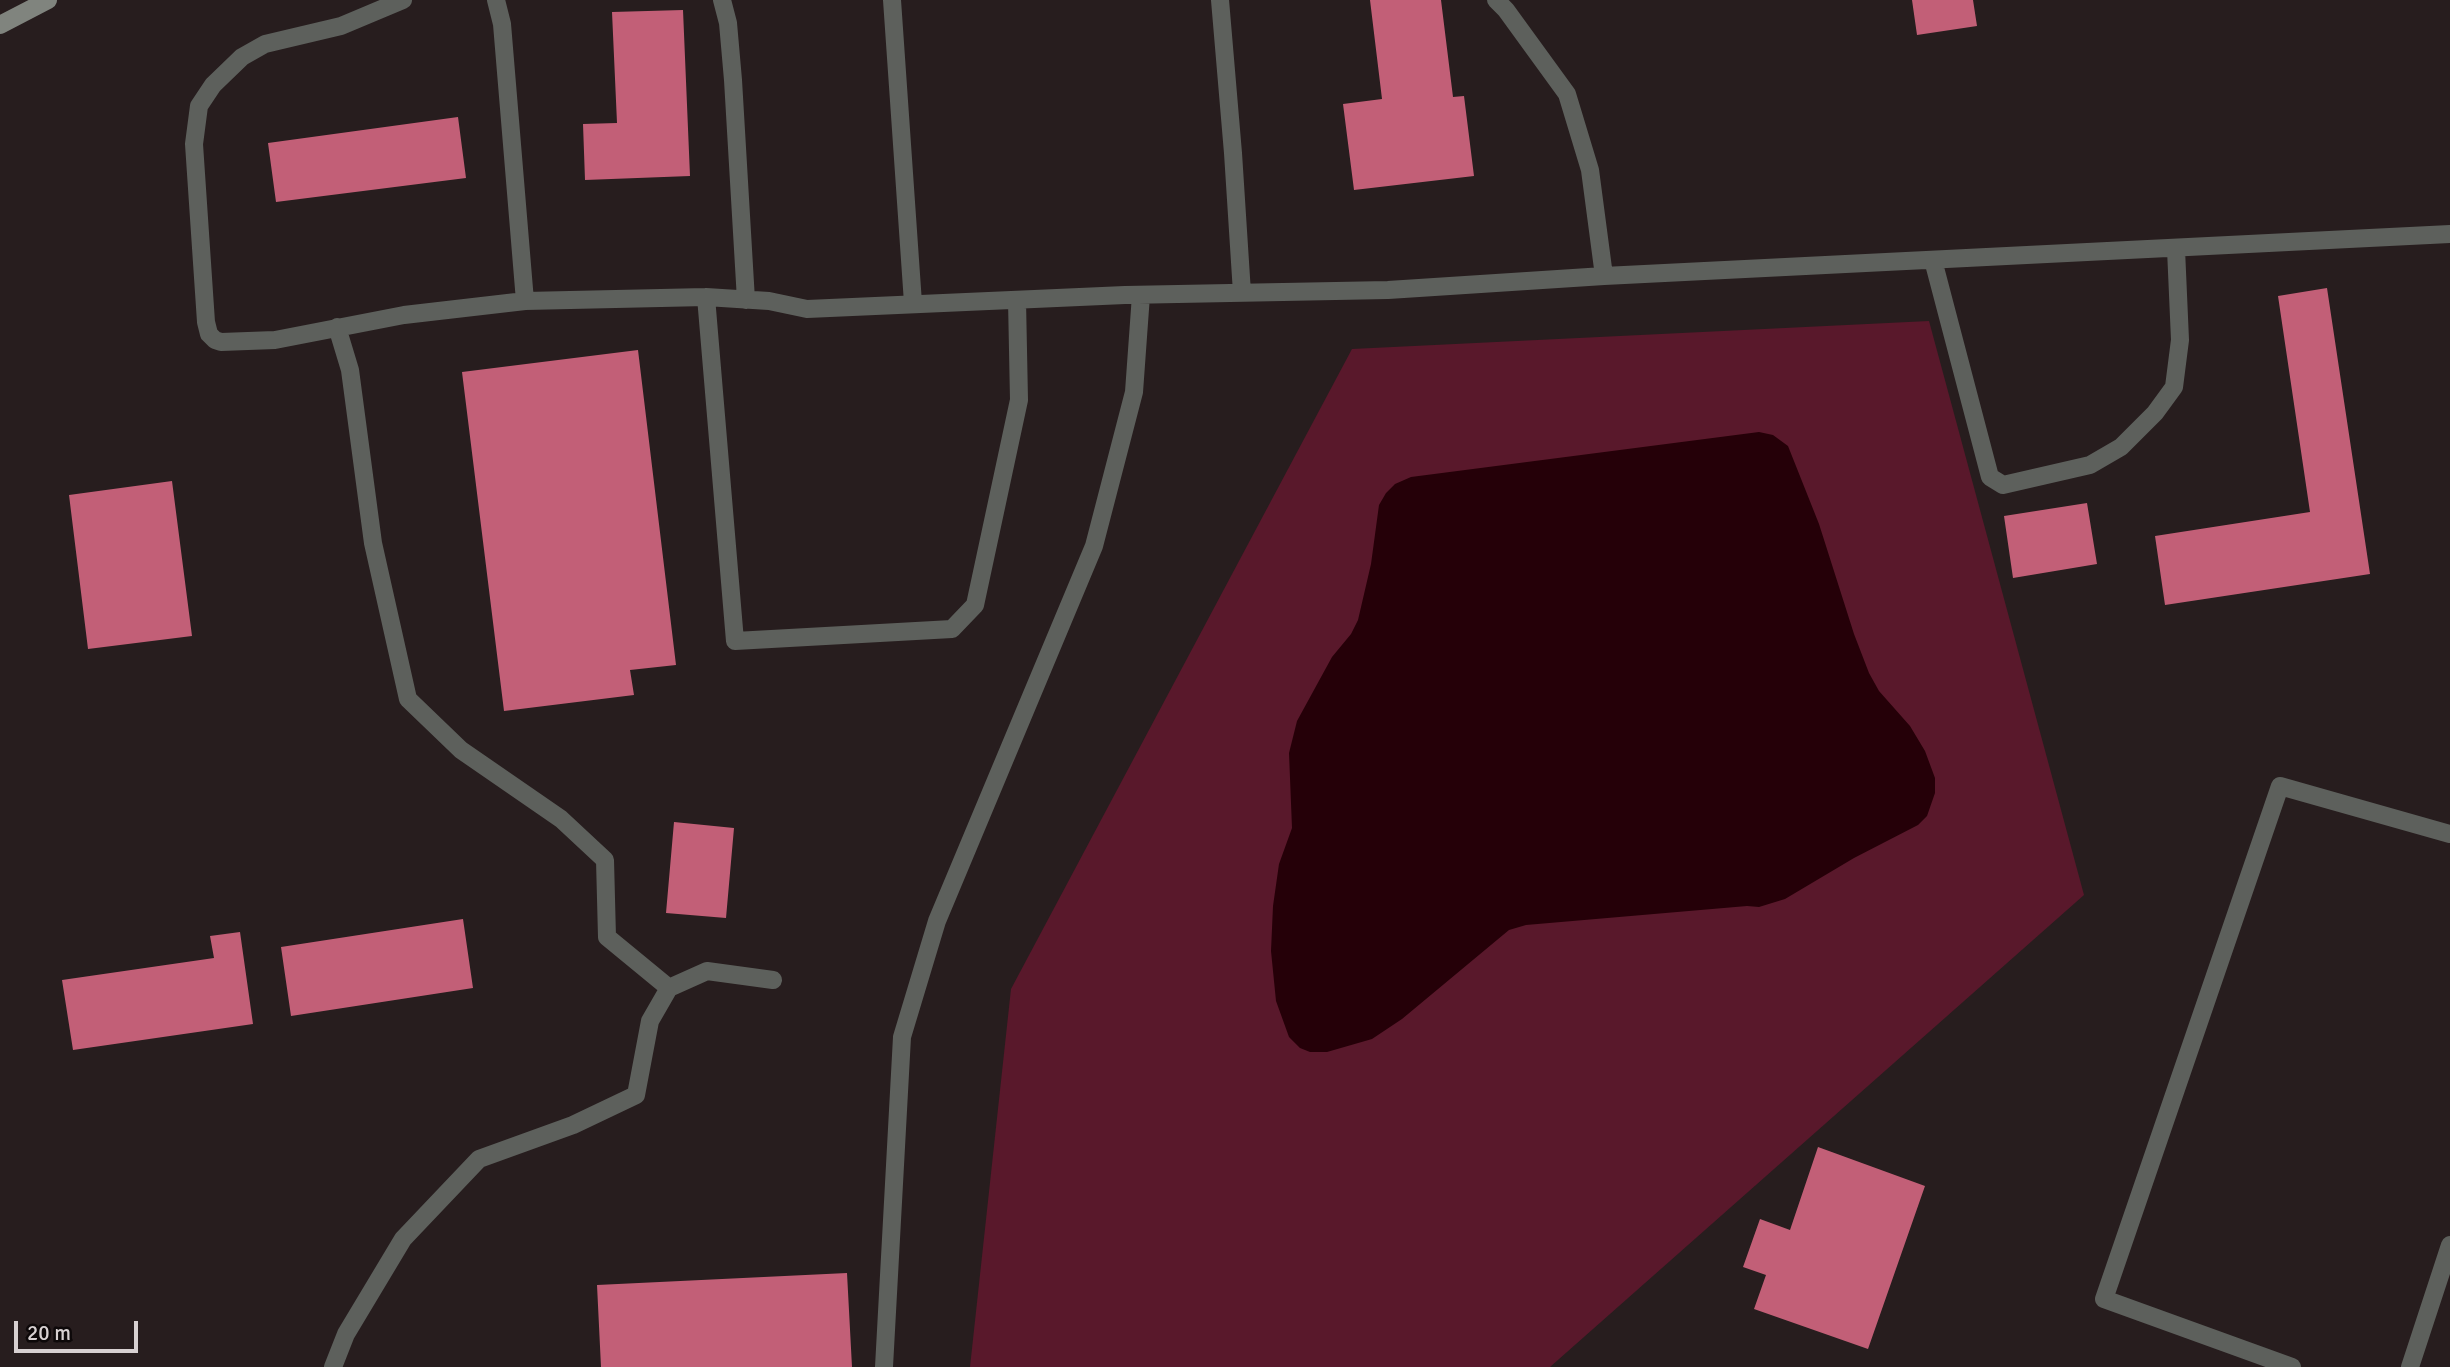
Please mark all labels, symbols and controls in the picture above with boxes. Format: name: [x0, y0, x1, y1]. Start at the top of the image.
scale bar: [18, 1308, 142, 1352]
text: 20 m: [27, 1320, 71, 1346]

